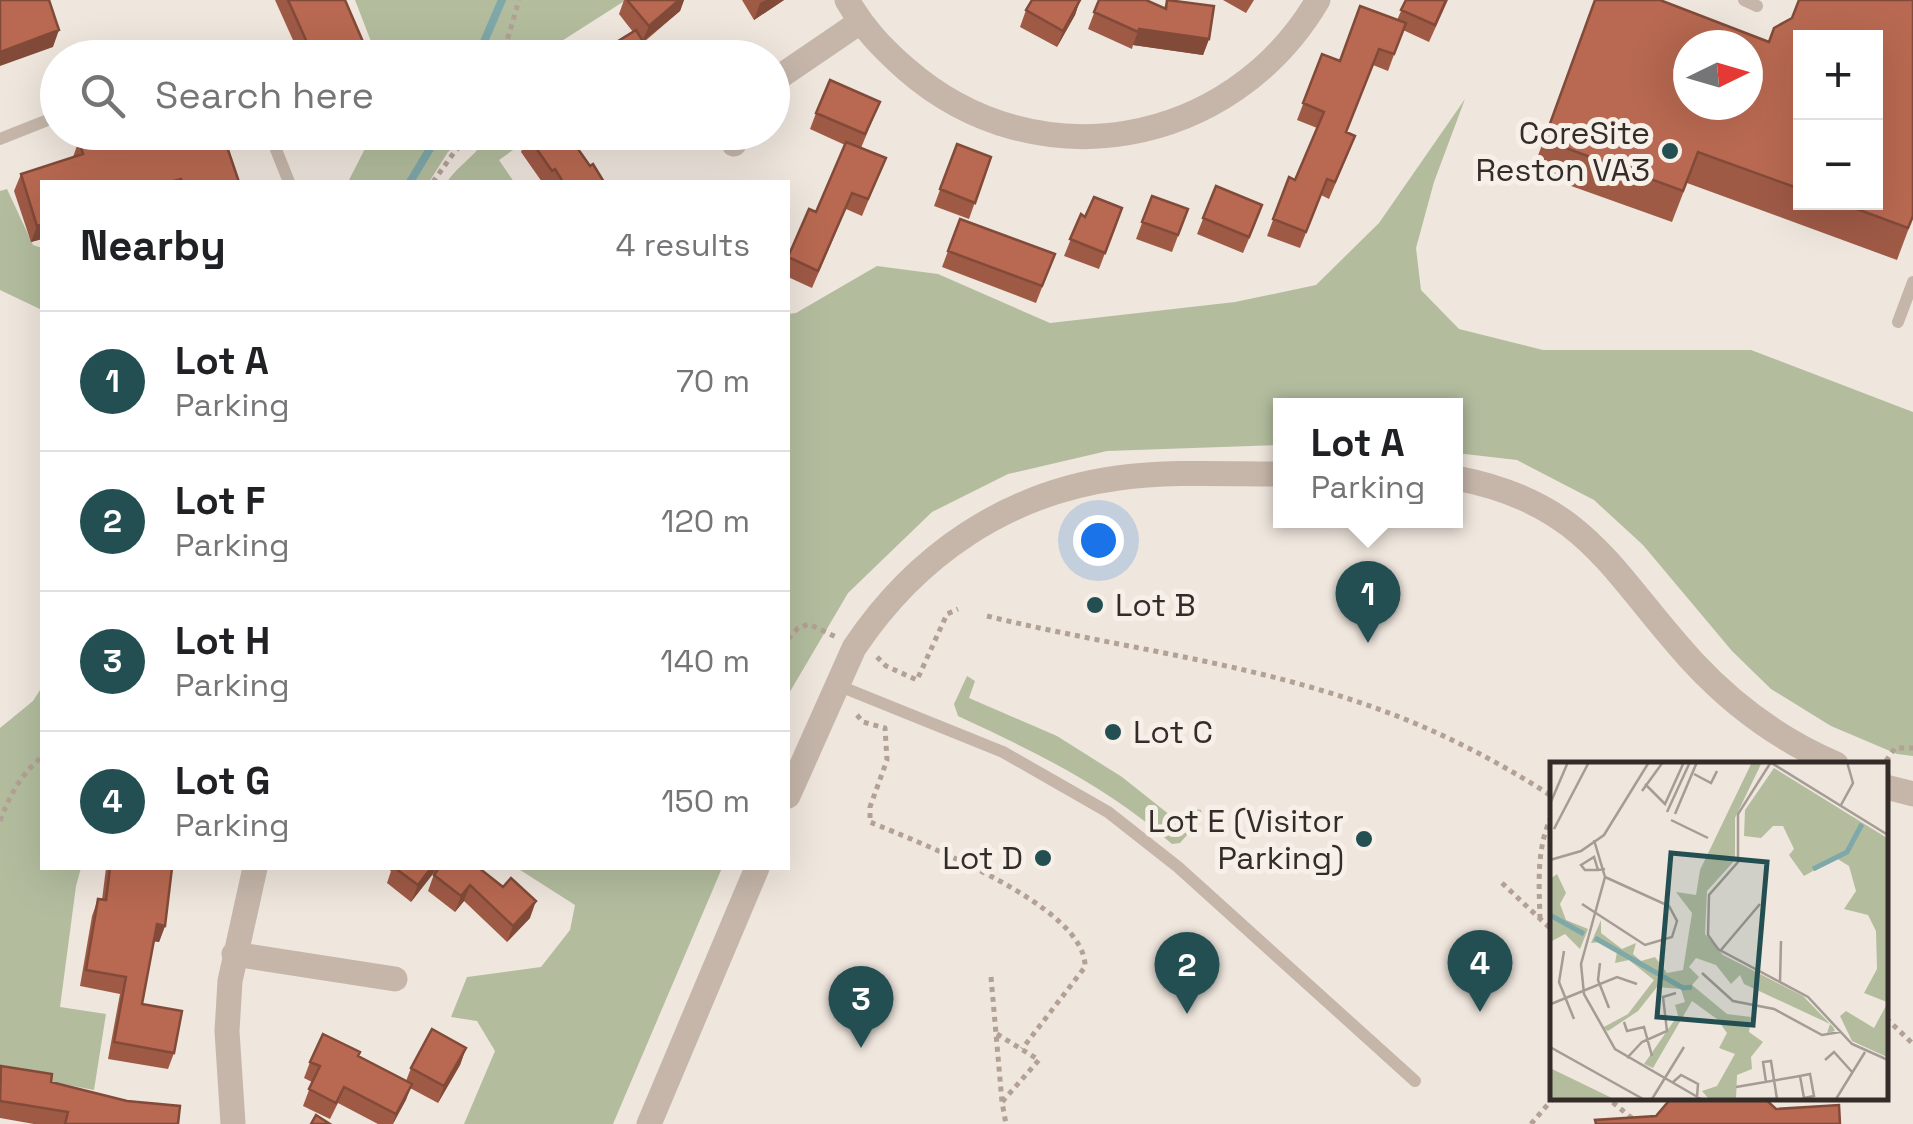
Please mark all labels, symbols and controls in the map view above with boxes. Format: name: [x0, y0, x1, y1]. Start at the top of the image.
north arrow: [1673, 30, 1763, 120]
map controls: [1793, 30, 1883, 210]
button: +: [1793, 30, 1883, 120]
search box: [40, 40, 790, 150]
icon: search: [75, 68, 130, 123]
text: Search here: [155, 71, 374, 119]
place label: CoreSite Reston VA3: [1475, 113, 1650, 190]
button: −: [1793, 120, 1883, 210]
marker: CoreSite Reston VA3: [1659, 140, 1681, 162]
text: Nearby: [80, 219, 226, 272]
text: 4 results: [615, 225, 750, 265]
text: Lot A: [175, 337, 269, 385]
text: 1: [105, 361, 120, 401]
text: 70 m: [676, 361, 750, 401]
text: Parking: [175, 385, 290, 425]
popup: [1273, 398, 1463, 528]
text: Lot A: [1311, 419, 1405, 467]
text: Parking: [1311, 467, 1425, 507]
text: Lot F: [175, 477, 266, 525]
text: 2: [103, 501, 122, 541]
text: 120 m: [661, 501, 750, 541]
your location: [1073, 515, 1124, 566]
text: Parking: [175, 525, 290, 565]
pin: 1: [1336, 560, 1400, 643]
place label: Lot B: [1115, 585, 1196, 625]
marker: Lot B: [1084, 594, 1106, 616]
text: Lot H: [175, 617, 270, 665]
text: 3: [103, 641, 122, 681]
text: 140 m: [660, 641, 750, 681]
text: Parking: [175, 665, 290, 705]
place label: Lot C: [1133, 712, 1213, 752]
marker: Lot C: [1102, 721, 1124, 743]
text: Lot G: [175, 757, 270, 805]
inset map: [1550, 762, 1888, 1099]
text: 4: [102, 781, 123, 821]
text: 150 m: [661, 781, 750, 821]
place label: Lot E (Visitor Parking): [1148, 801, 1344, 878]
text: Parking: [175, 805, 290, 845]
marker: Lot E (Visitor Parking): [1353, 828, 1375, 850]
place label: Lot D: [942, 838, 1023, 878]
marker: Lot D: [1032, 847, 1054, 869]
pin: 4: [1448, 930, 1512, 1012]
pin: 2: [1154, 932, 1220, 1014]
pin: 3: [828, 966, 894, 1048]

